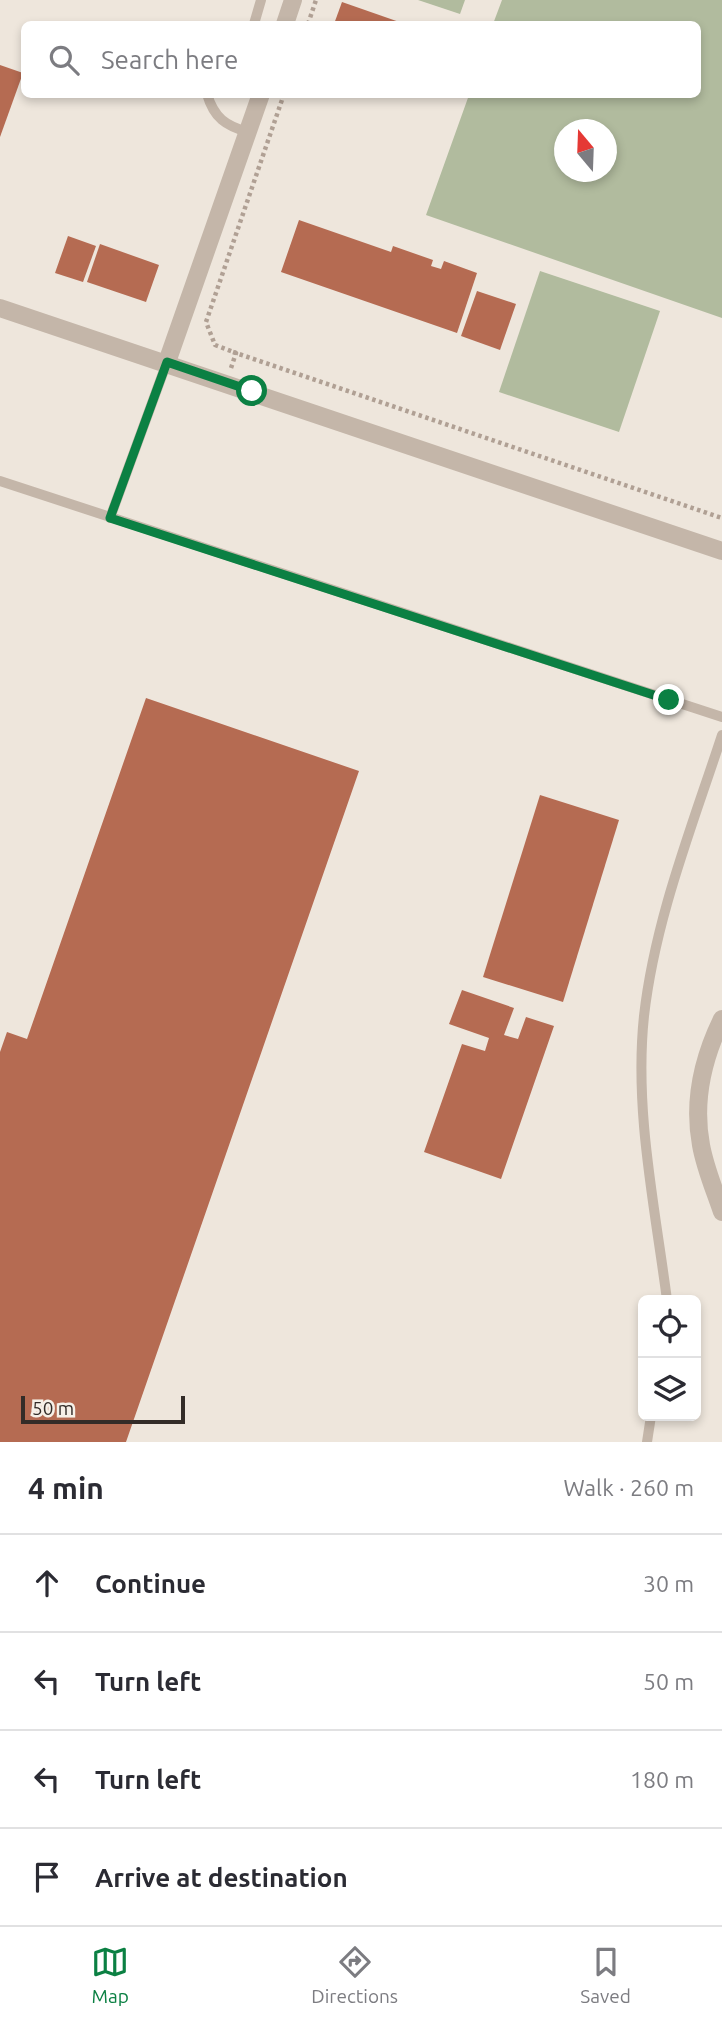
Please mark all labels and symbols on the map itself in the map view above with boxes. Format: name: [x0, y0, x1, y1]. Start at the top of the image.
north arrow: [554, 119, 617, 182]
route start: [236, 375, 267, 406]
route end: [653, 684, 684, 715]
scale bar: [21, 1393, 186, 1425]

